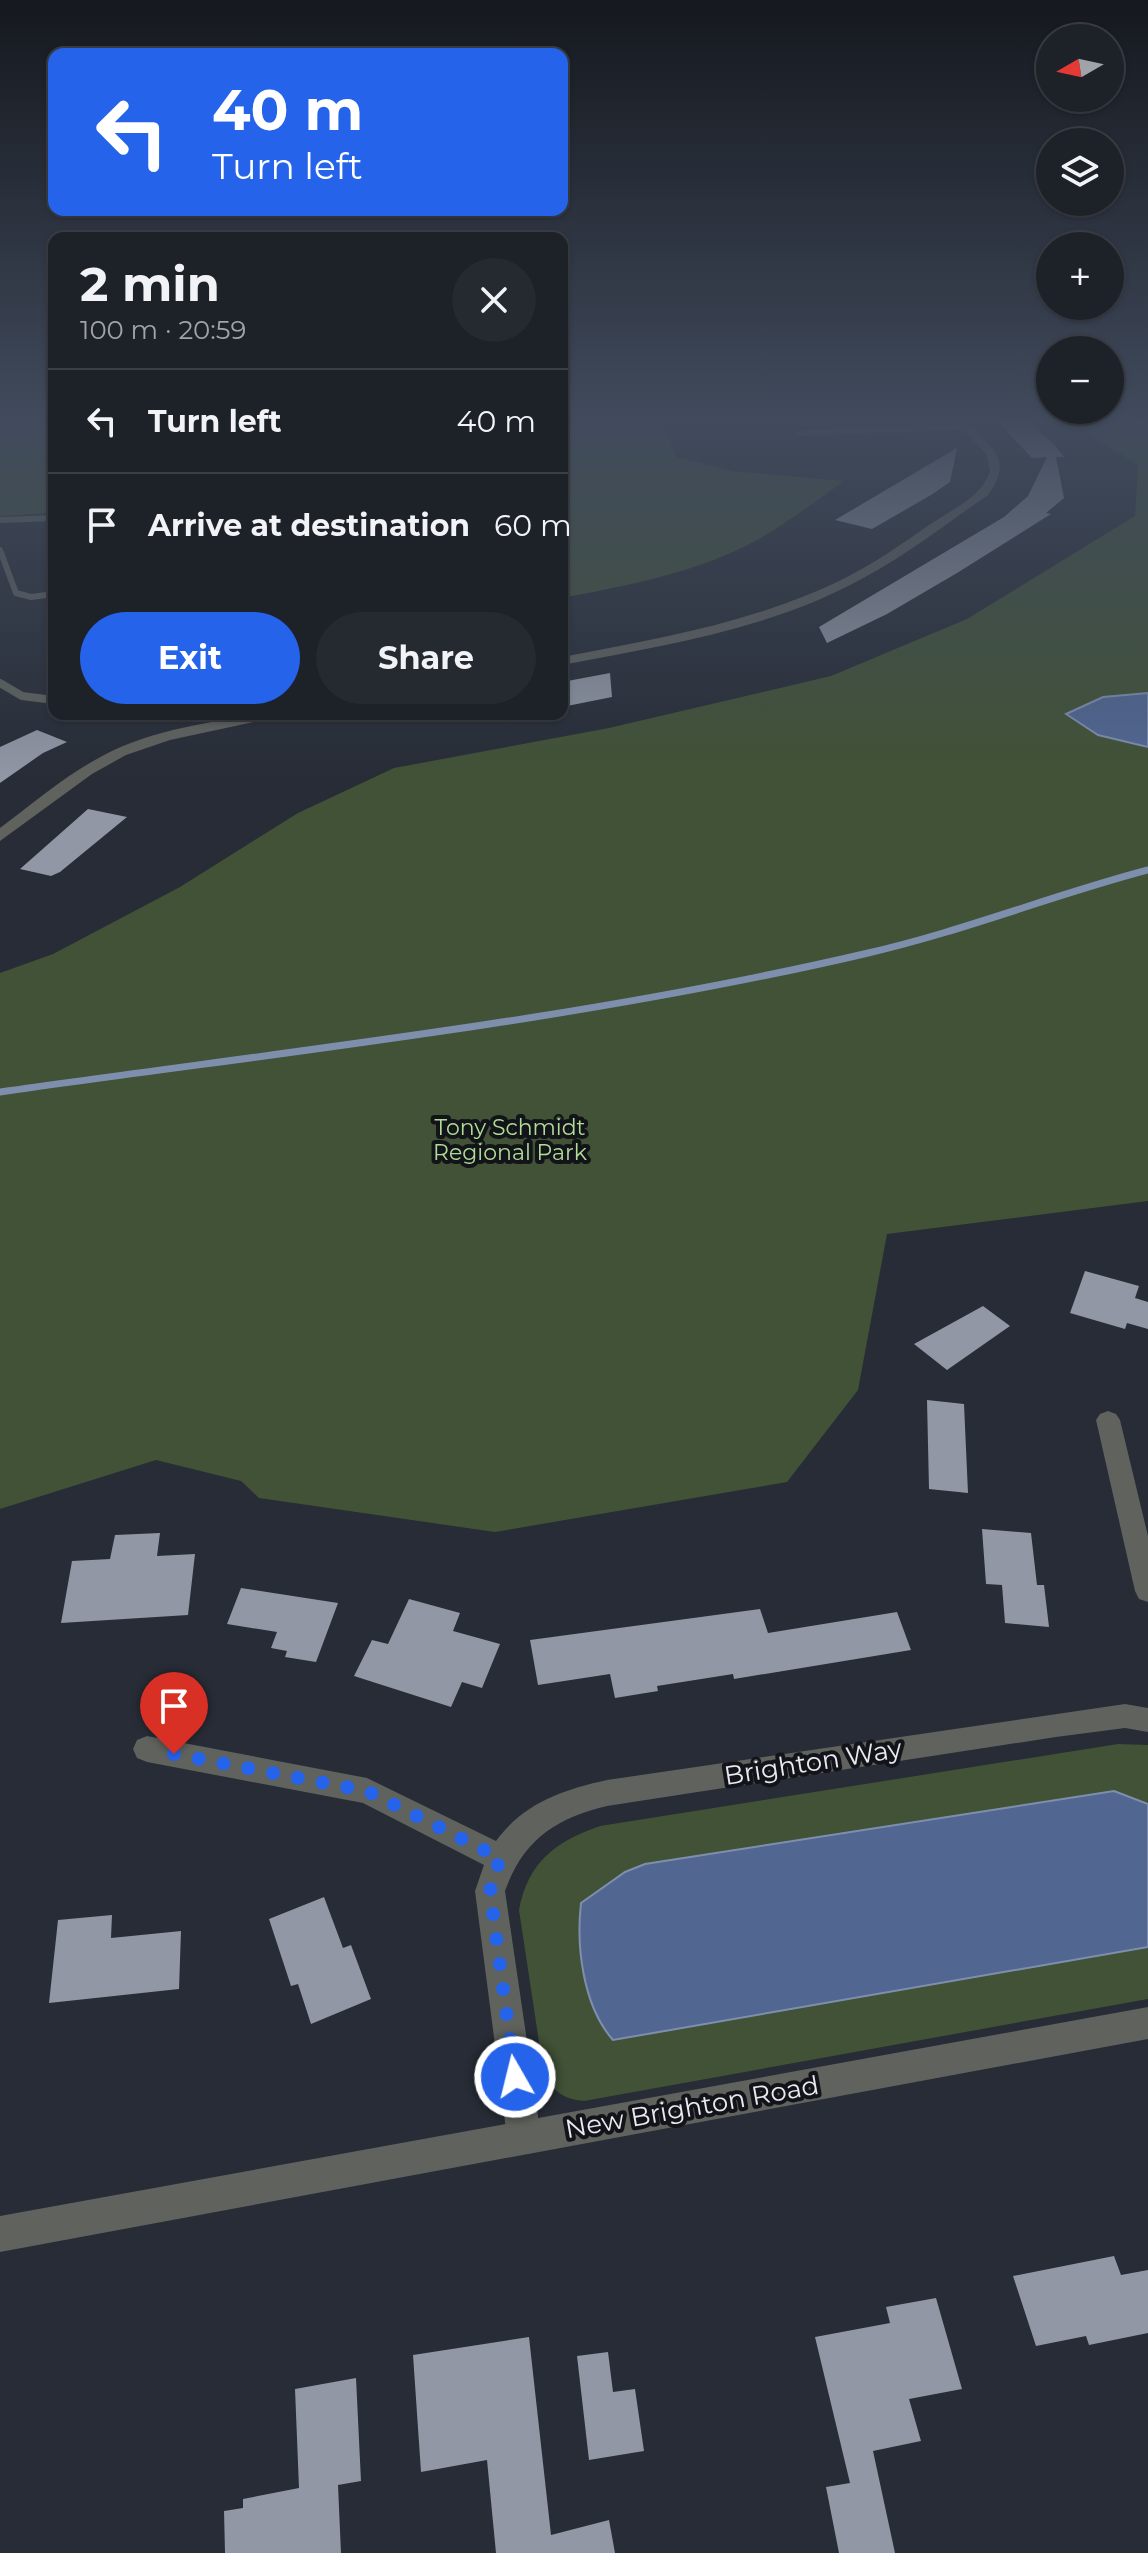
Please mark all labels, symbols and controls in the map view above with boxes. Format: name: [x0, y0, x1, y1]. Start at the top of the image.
north arrow: [1036, 24, 1124, 112]
map controls: [1036, 24, 1124, 424]
text: 40 m: [212, 76, 363, 144]
icon: left: [80, 80, 184, 184]
button: layers: [1036, 128, 1124, 216]
text: Turn left: [212, 144, 363, 188]
button: +: [1036, 232, 1124, 320]
text: 2 min: [80, 255, 220, 313]
button: close: [452, 258, 536, 342]
text: 100 m · 20:59: [80, 314, 246, 346]
button: −: [1036, 336, 1124, 424]
icon: left: [80, 399, 124, 443]
text: Turn left: [148, 403, 281, 440]
text: 40 m: [457, 403, 536, 440]
icon: arrive: [80, 503, 124, 547]
text: Arrive at destination: [148, 507, 470, 544]
text: 60 m: [494, 507, 572, 544]
button: Exit: [80, 612, 300, 704]
button: Share: [316, 612, 536, 704]
park label: Tony Schmidt Regional Park: [433, 1114, 588, 1166]
pin: [140, 1672, 208, 1754]
icon: arrive: [152, 1684, 196, 1728]
street label: Brighton Way: [722, 1732, 905, 1792]
position arrow: [473, 2035, 557, 2119]
street label: New Brighton Road: [563, 2069, 821, 2145]

